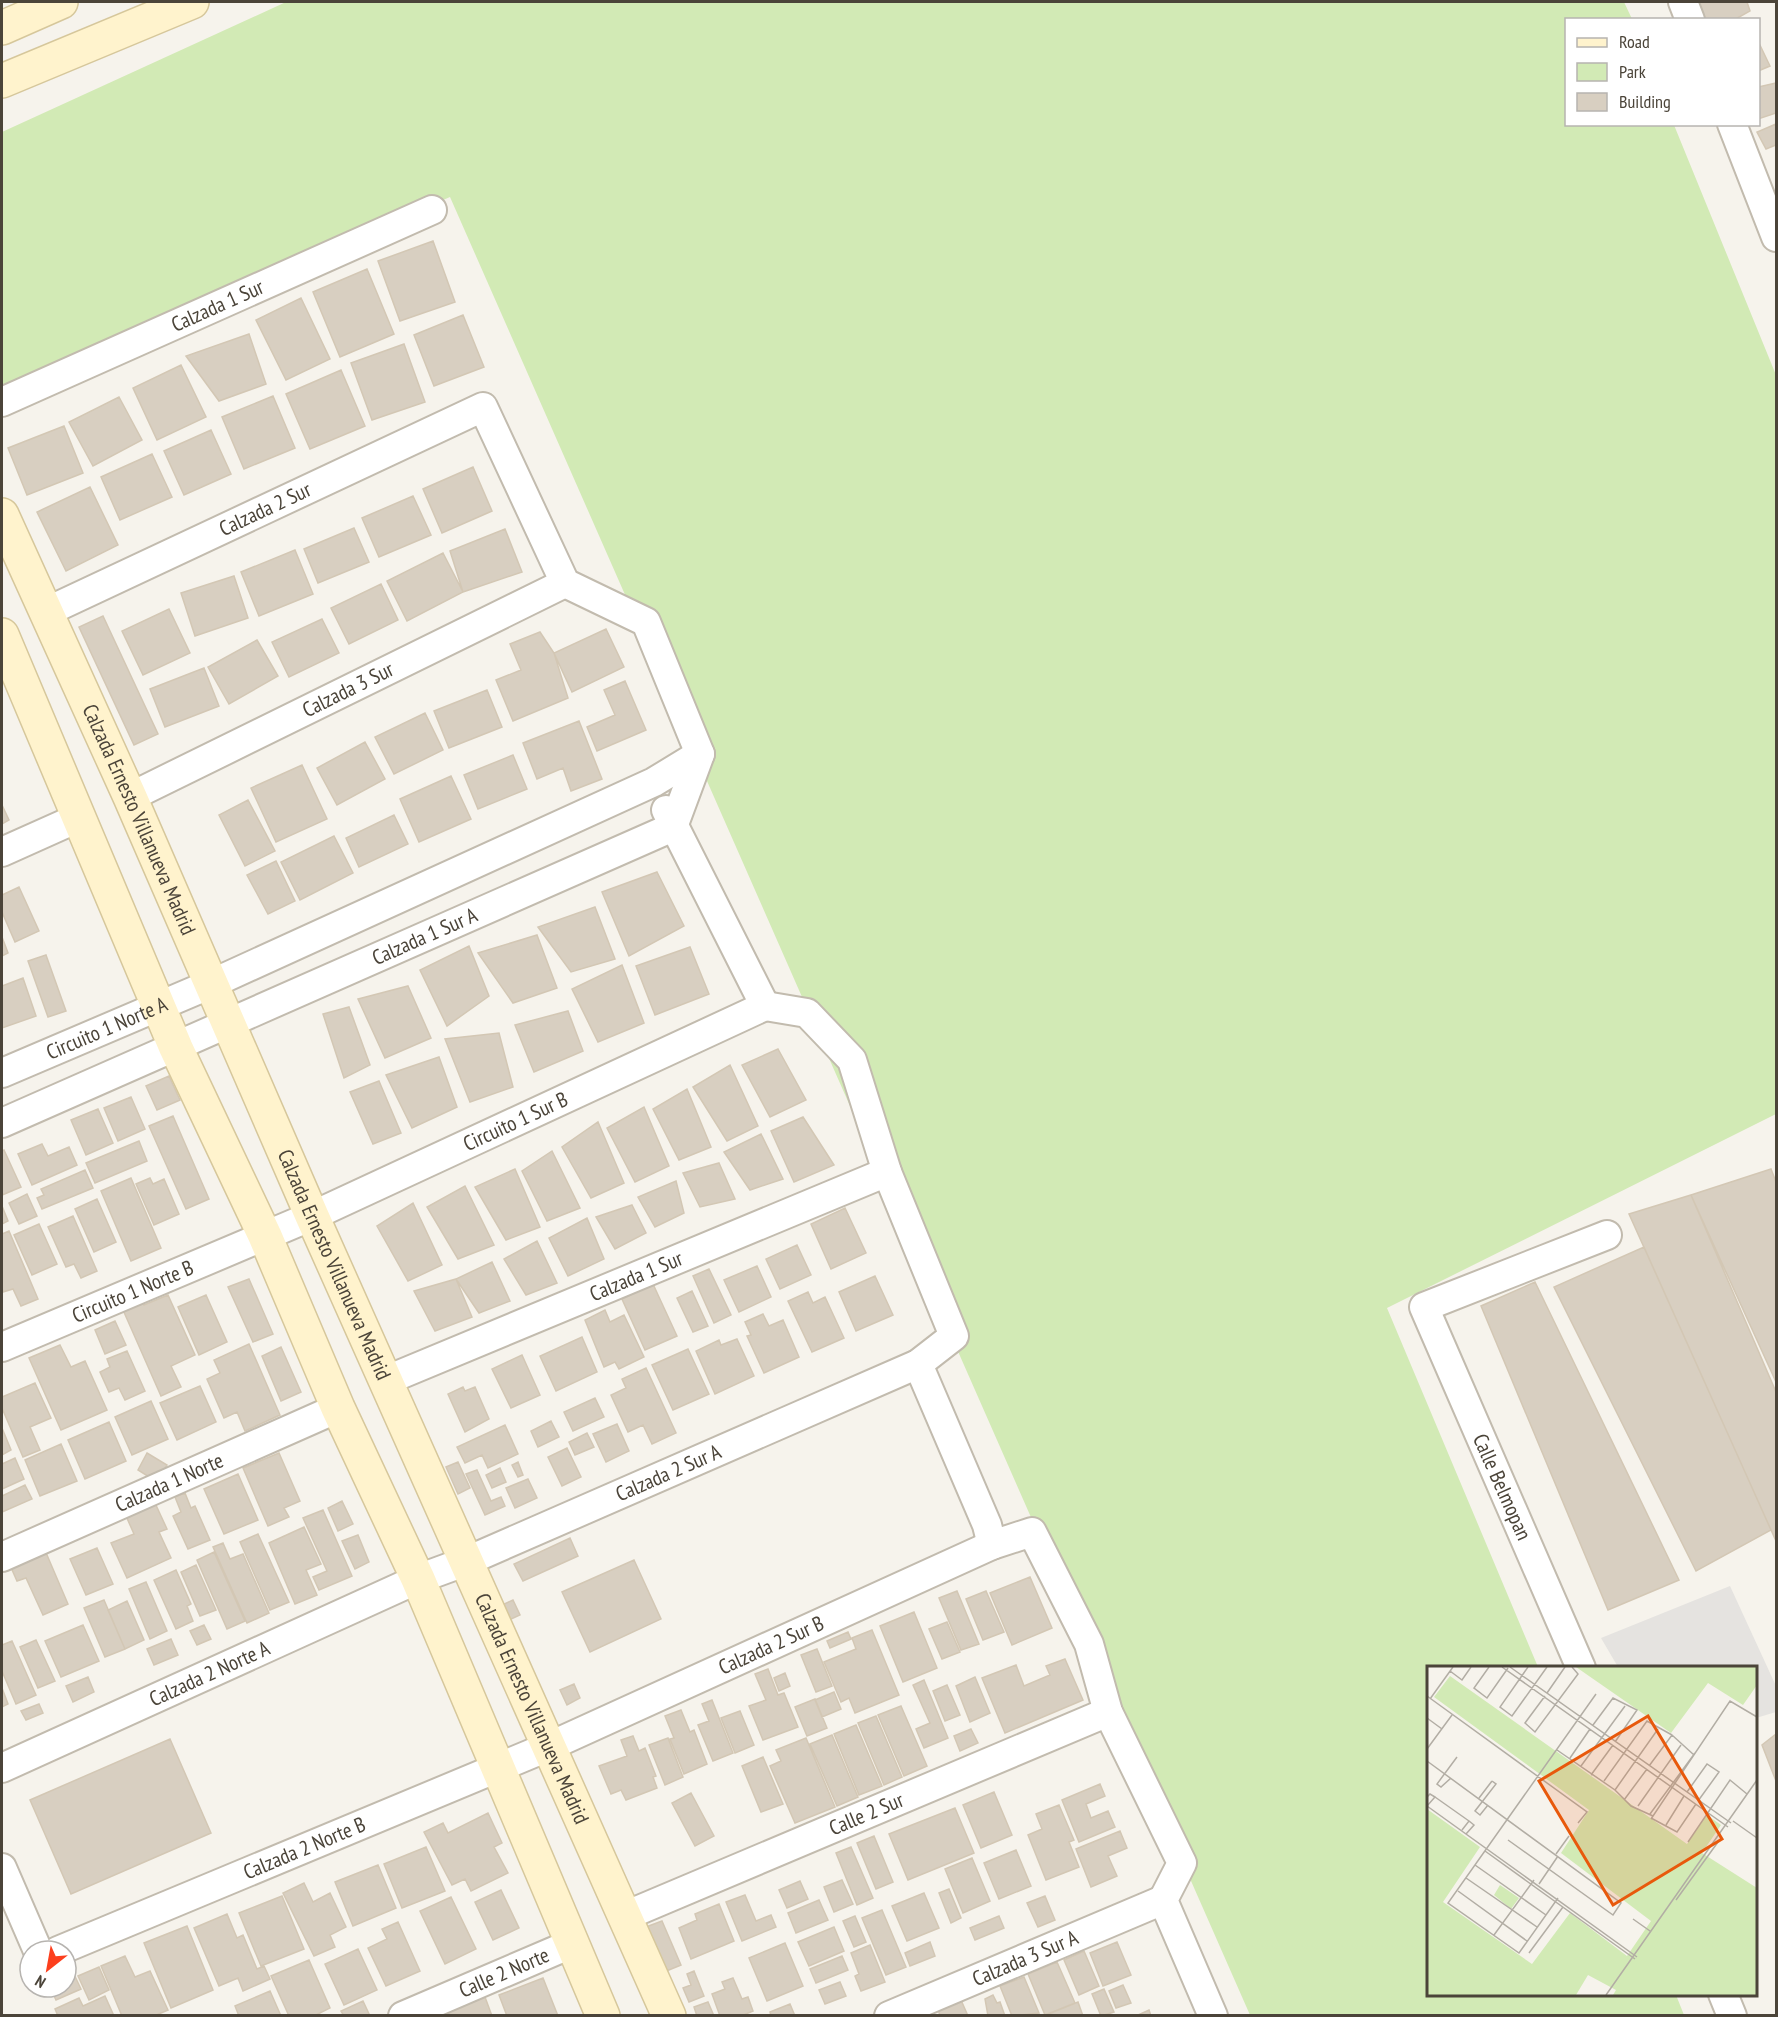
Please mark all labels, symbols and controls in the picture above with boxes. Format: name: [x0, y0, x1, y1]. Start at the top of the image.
legend: [1565, 18, 1760, 126]
text: Road: [1619, 30, 1650, 53]
text: Park: [1619, 60, 1646, 83]
text: Building: [1619, 90, 1671, 113]
street label: Calzada 1 Sur: [167, 273, 268, 338]
street label: Calzada 2 Sur: [215, 476, 315, 542]
street label: Calzada 3 Sur: [298, 655, 398, 723]
street label: Calzada Ernesto Villanueva Madrid: [77, 700, 202, 939]
street label: Calzada 1 Sur A: [368, 901, 481, 971]
street label: Circuito 1 Norte A: [42, 990, 171, 1066]
street label: Circuito 1 Sur B: [459, 1085, 572, 1157]
street label: Calzada Ernesto Villanueva Madrid: [272, 1145, 397, 1384]
street label: Calzada 1 Sur: [585, 1244, 687, 1307]
street label: Circuito 1 Norte B: [68, 1254, 197, 1329]
street label: Calle Belmopan: [1467, 1429, 1538, 1544]
street label: Calzada 2 Sur A: [611, 1438, 725, 1507]
street label: Calzada 1 Norte: [111, 1447, 227, 1518]
street label: Calzada Ernesto Villanueva Madrid: [469, 1589, 595, 1828]
street label: Calzada 2 Sur B: [714, 1609, 828, 1681]
street label: Calzada 2 Norte A: [145, 1634, 274, 1712]
inset map: [1427, 1666, 1757, 1996]
street label: Calle 2 Sur: [825, 1786, 908, 1841]
street label: Calzada 2 Norte B: [239, 1810, 369, 1885]
street label: Calzada 3 Sur A: [968, 1924, 1082, 1992]
north arrow: [18, 1939, 78, 1999]
street label: Calle 2 Norte: [455, 1941, 553, 2003]
text: N: [31, 1971, 49, 1993]

